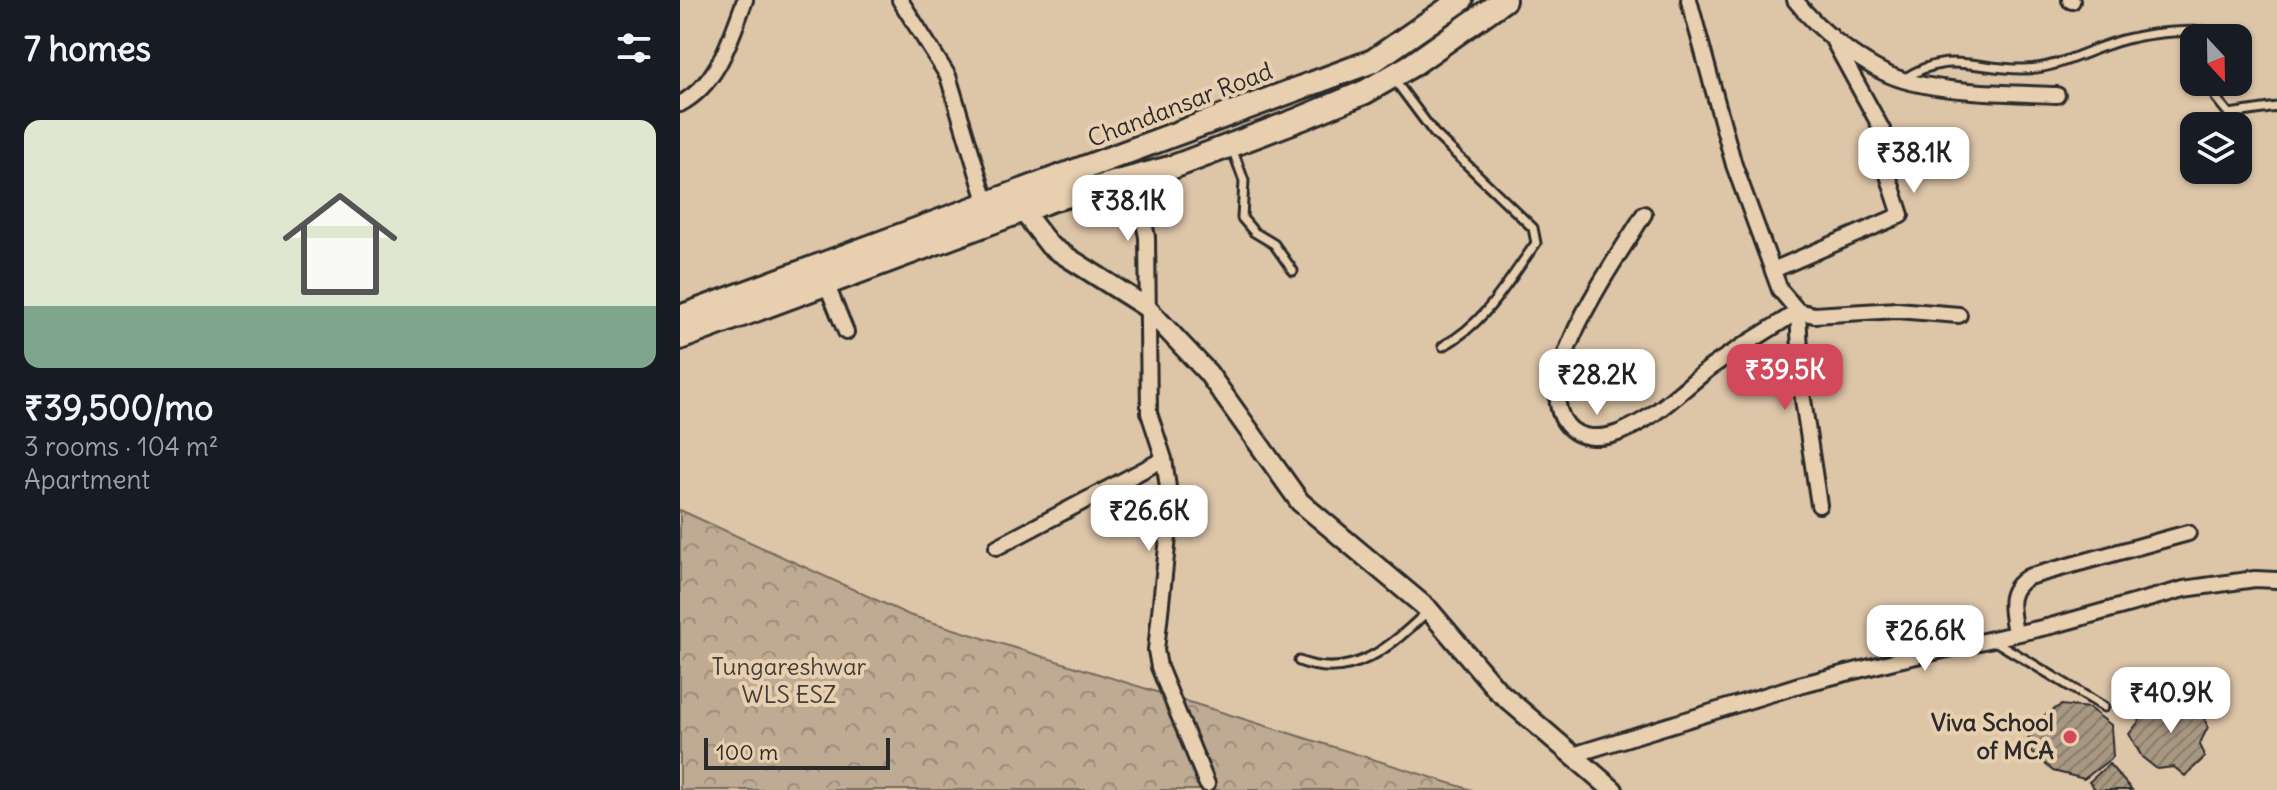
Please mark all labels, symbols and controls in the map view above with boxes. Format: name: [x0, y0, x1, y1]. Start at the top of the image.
north arrow: [2180, 24, 2252, 96]
map controls: [2180, 24, 2252, 184]
icon: filters: [612, 26, 656, 70]
text: 7 homes: [24, 27, 151, 70]
street label: Chandansar Road: [1083, 55, 1276, 153]
button: layers: [2180, 112, 2252, 184]
pin: ₹38.1K: [1849, 127, 1979, 195]
text: ₹38.1K: [1876, 136, 1952, 169]
icon: home: [268, 172, 412, 316]
pin: ₹38.1K: [1063, 175, 1193, 243]
text: ₹38.1K: [1090, 184, 1166, 217]
pin: ₹39.5K: [1720, 344, 1850, 412]
pin: ₹28.2K: [1532, 349, 1662, 417]
text: ₹39.5K: [1745, 353, 1825, 386]
text: ₹28.2K: [1557, 358, 1637, 391]
text: ₹39,500/mo: [24, 386, 213, 429]
text: 3 rooms · 104 m²: [24, 430, 219, 463]
text: Apartment: [24, 463, 150, 496]
pin: ₹26.6K: [1084, 485, 1214, 553]
text: ₹26.6K: [1109, 494, 1189, 527]
pin: ₹26.6K: [1860, 605, 1990, 673]
text: ₹26.6K: [1885, 614, 1965, 647]
park label: Tungareshwar WLS ESZ: [712, 651, 867, 709]
pin: ₹40.9K: [2106, 667, 2236, 735]
text: ₹40.9K: [2129, 676, 2213, 709]
place label: Viva School of MCA: [1931, 707, 2054, 765]
marker: Viva School of MCA: [2061, 728, 2079, 746]
scale bar: [704, 734, 890, 770]
text: 100 m: [716, 738, 778, 766]

